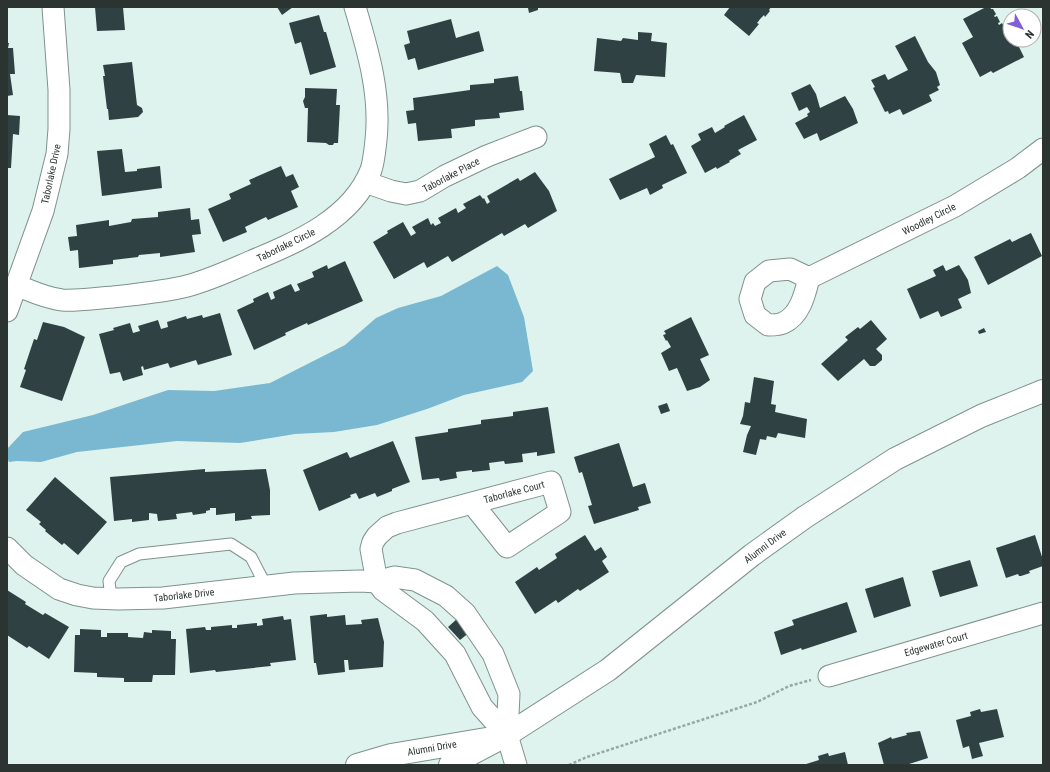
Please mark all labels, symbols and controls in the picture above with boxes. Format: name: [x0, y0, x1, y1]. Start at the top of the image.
north arrow: [1002, 8, 1042, 48]
text: N: [1022, 27, 1036, 41]
street label: Taborlake Drive: [39, 143, 63, 205]
street label: Taborlake Place: [421, 155, 482, 195]
street label: Woodley Circle: [900, 201, 958, 237]
street label: Taborlake Circle: [255, 226, 317, 264]
street label: Taborlake Court: [482, 479, 546, 505]
street label: Alumni Drive: [742, 526, 788, 565]
street label: Taborlake Drive: [153, 586, 215, 604]
street label: Edgewater Court: [903, 630, 969, 658]
street label: Alumni Drive: [407, 738, 458, 758]

